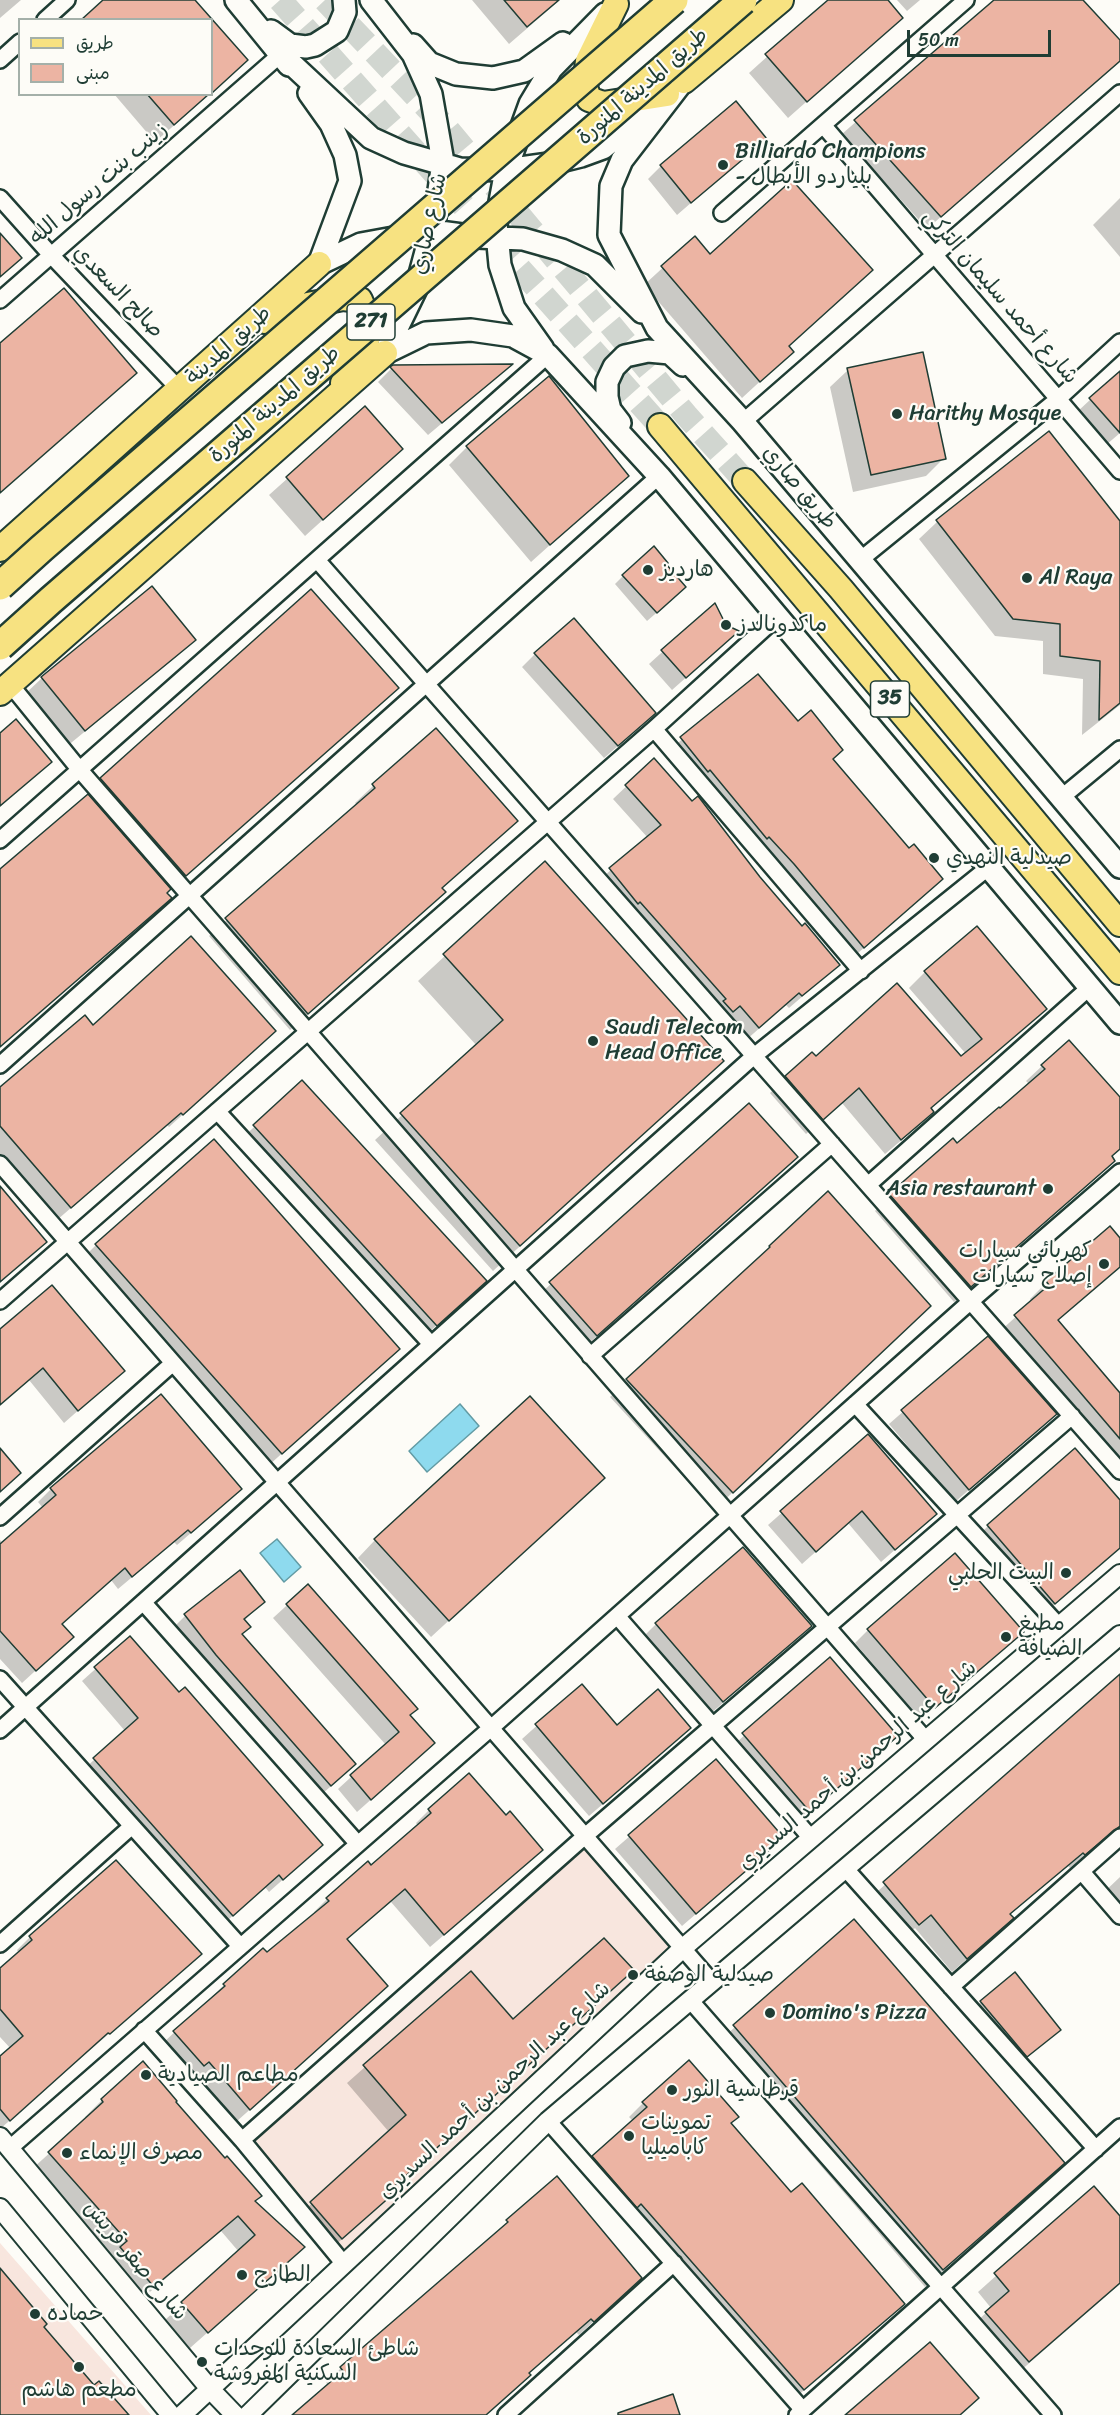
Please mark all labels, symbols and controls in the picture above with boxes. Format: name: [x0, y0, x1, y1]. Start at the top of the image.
legend: [18, 18, 213, 96]
scale bar: [910, 18, 1054, 56]
street label: طريق المدينة المنورة: [572, 23, 714, 151]
text: 50 m: [918, 24, 959, 56]
text: طريق: [76, 27, 114, 59]
text: مبنى: [76, 57, 110, 89]
street label: زينب بنت رسول الله: [24, 117, 174, 251]
place label: Billiardo Champions - بلياردو الأبطال: [735, 139, 926, 190]
marker: Billiardo Champions - بلياردو الأبطال: [716, 158, 730, 172]
street label: شارع صاري: [406, 171, 454, 277]
street label: شارع أحمد سليمان التركي: [917, 204, 1083, 390]
street label: صالح السعدي: [67, 240, 169, 344]
street label: طريق المدينة: [181, 301, 277, 391]
road number: 271: [347, 304, 395, 340]
street label: طريق المدينة المنورة: [204, 341, 346, 469]
place label: Harithy Mosque: [909, 401, 1061, 427]
marker: Harithy Mosque: [890, 407, 904, 421]
street label: طريق صاري: [756, 441, 842, 535]
place label: هارديز: [660, 557, 714, 583]
marker: هارديز: [641, 563, 655, 577]
place label: Al Raya: [1039, 565, 1112, 591]
marker: Al Raya: [1020, 571, 1034, 585]
place label: ماكدونالدز: [738, 612, 827, 638]
marker: ماكدونالدز: [719, 618, 733, 632]
road number: 35: [870, 681, 910, 717]
place label: صيدلية النهدي: [946, 845, 1072, 871]
marker: صيدلية النهدي: [927, 851, 941, 865]
place label: Saudi Telecom Head Office: [605, 1015, 743, 1066]
marker: Saudi Telecom Head Office: [586, 1034, 600, 1048]
place label: Asia restaurant: [886, 1176, 1036, 1202]
marker: Asia restaurant: [1041, 1182, 1055, 1196]
place label: كهربائي سيارات إصلاح سيارات: [959, 1238, 1092, 1290]
marker: كهربائي سيارات إصلاح سيارات: [1097, 1257, 1111, 1271]
place label: البيت الحلبي: [948, 1560, 1054, 1586]
marker: البيت الحلبي: [1059, 1566, 1073, 1580]
place label: مطبغ الضيافة: [1018, 1611, 1082, 1663]
marker: مطبغ الضيافة: [999, 1630, 1013, 1644]
street label: شارع عبد الرحمن بن أحمد السديري: [733, 1655, 983, 1877]
place label: صيدلية الوصفة: [645, 1962, 774, 1988]
marker: صيدلية الوصفة: [626, 1968, 640, 1982]
street label: شارع عبد الرحمن بن أحمد السديري: [373, 1976, 617, 2206]
place label: Domino's Pizza: [782, 2000, 926, 2026]
marker: Domino's Pizza: [763, 2006, 777, 2020]
place label: مطاعم الصيادية: [158, 2062, 299, 2088]
marker: مطاعم الصيادية: [139, 2068, 153, 2082]
place label: قرطاسية النور: [684, 2077, 799, 2103]
marker: قرطاسية النور: [665, 2083, 679, 2097]
place label: تموينات كاباميليا: [641, 2110, 711, 2162]
marker: تموينات كاباميليا: [622, 2129, 636, 2143]
place label: مصرف الإنماء: [79, 2140, 203, 2166]
marker: مصرف الإنماء: [60, 2146, 74, 2160]
street label: شارع صقر قريش: [77, 2196, 193, 2326]
place label: الطازج: [254, 2262, 311, 2288]
marker: الطازج: [235, 2268, 249, 2282]
place label: حماده: [47, 2301, 103, 2327]
marker: حماده: [28, 2307, 42, 2321]
place label: شاطئ السعادة للوحدات السكنية المفروشة: [214, 2336, 419, 2388]
marker: شاطئ السعادة للوحدات السكنية المفروشة: [195, 2355, 209, 2369]
marker: مطعم هاشم: [72, 2360, 86, 2374]
place label: مطعم هاشم: [21, 2377, 137, 2403]

